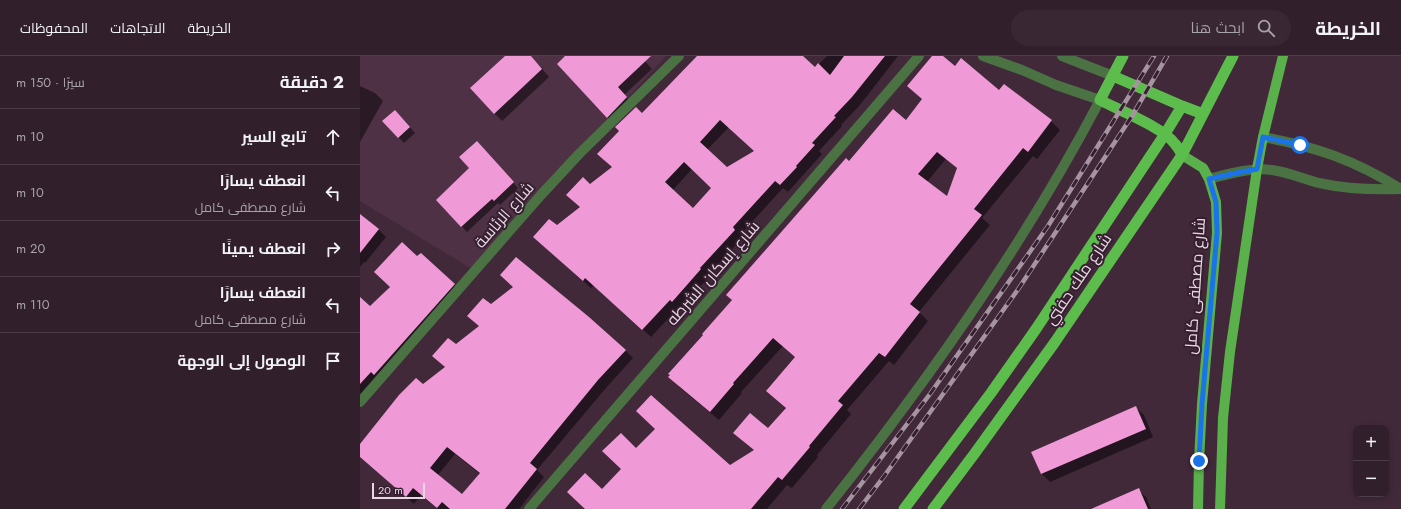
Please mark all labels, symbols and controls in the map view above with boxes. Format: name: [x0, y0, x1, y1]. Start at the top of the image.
search box: [1011, 10, 1291, 46]
text: الخريطة: [1315, 15, 1381, 42]
text: ابحث هنا: [1191, 17, 1245, 39]
icon: search: [1255, 17, 1277, 39]
text: المحفوظات: [20, 18, 88, 38]
text: الاتجاهات: [110, 18, 166, 38]
text: الخريطة: [188, 18, 231, 38]
text: 2 دقيقة: [280, 70, 344, 94]
text: سيرًا · 150 m: [16, 73, 85, 92]
text: تابع السير: [242, 126, 306, 148]
icon: ahead: [322, 126, 344, 148]
text: 10 m: [16, 127, 44, 146]
route start: [1291, 136, 1309, 154]
text: انعطف يسارًا: [220, 170, 306, 192]
street label: شارع الرئاسة: [469, 177, 539, 253]
icon: left: [322, 182, 344, 204]
text: 10 m: [16, 183, 44, 202]
text: شارع مصطفى كامل: [195, 198, 306, 217]
street label: شارع إسكان الشرطه: [661, 216, 765, 330]
street label: شارع مصطفى كامل: [1179, 217, 1211, 355]
street label: شارع ملك حفني: [1039, 229, 1119, 330]
text: انعطف يمينًا: [222, 238, 306, 260]
icon: right: [322, 238, 344, 260]
text: 20 m: [16, 239, 45, 258]
text: انعطف يسارًا: [220, 282, 306, 304]
icon: left: [322, 294, 344, 316]
text: 110 m: [16, 295, 50, 314]
text: شارع مصطفى كامل: [195, 310, 306, 329]
text: الوصول إلى الوجهة: [177, 350, 306, 372]
icon: arrive: [322, 350, 344, 372]
map controls: [1353, 425, 1389, 497]
button: +: [1353, 425, 1389, 461]
route end: [1190, 452, 1208, 470]
button: −: [1353, 461, 1389, 497]
scale bar: [372, 481, 425, 500]
text: 20 m: [378, 482, 403, 498]

